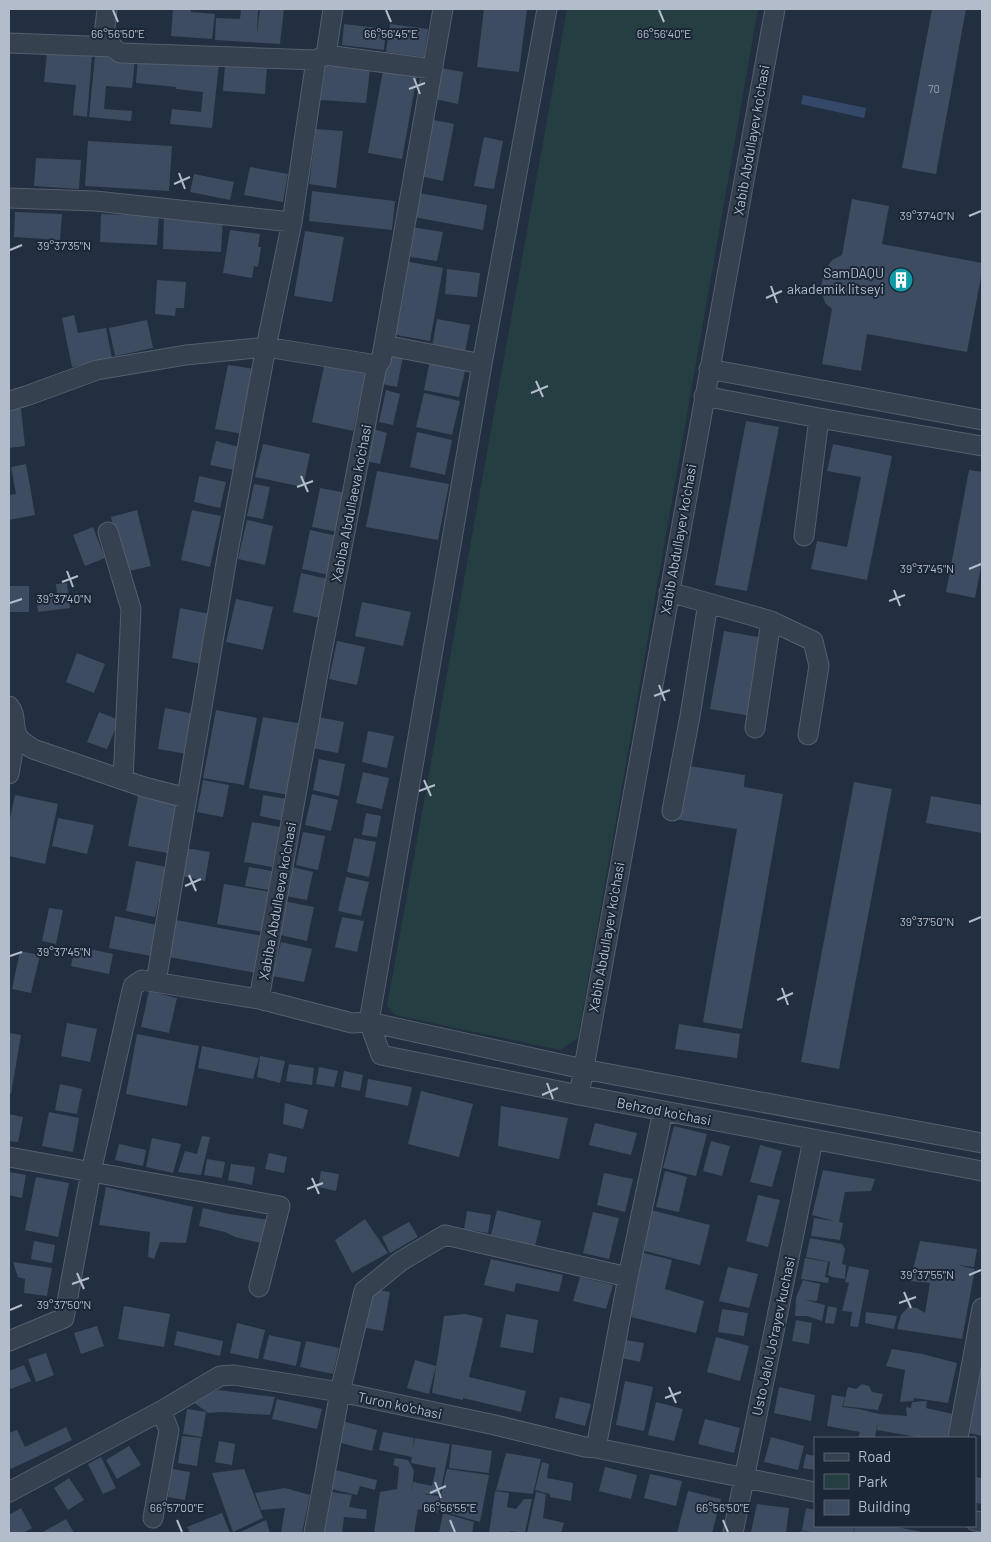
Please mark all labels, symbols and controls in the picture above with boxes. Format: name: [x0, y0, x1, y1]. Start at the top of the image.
text: 66°56'50"E: [91, 26, 145, 40]
text: 66°56'45"E: [364, 26, 418, 40]
text: 66°56'40"E: [637, 26, 691, 40]
street label: Xabib Abdullayev ko'chasi: [729, 64, 773, 216]
house number: 70: [928, 82, 940, 95]
text: 39°37'40"N: [900, 208, 955, 222]
text: 39°37'35"N: [37, 238, 91, 252]
place label: SamDAQU akademik litseyi: [787, 264, 884, 297]
building icon: SamDAQU akademik litseyi: [888, 267, 914, 293]
street label: Xabiba Abdullaeva ko'chasi: [327, 423, 375, 583]
street label: Xabib Abdullayev ko'chasi: [656, 463, 700, 615]
text: 39°37'45"N: [900, 561, 954, 575]
text: 39°37'40"N: [37, 591, 92, 605]
street label: Xabiba Abdullaeva ko'chasi: [255, 821, 299, 981]
street label: Xabib Abdullayev ko'chasi: [584, 861, 628, 1013]
text: 39°37'50"N: [900, 914, 954, 928]
text: 39°37'45"N: [37, 944, 91, 958]
street label: Behzod ko'chasi: [615, 1094, 713, 1128]
street label: Usto Jalol Jo'rayev kuchasi: [748, 1255, 798, 1417]
text: 39°37'55"N: [900, 1267, 954, 1281]
text: 39°37'50"N: [37, 1297, 91, 1311]
street label: Turon ko'chasi: [356, 1388, 444, 1422]
legend: [814, 1437, 976, 1527]
text: Road: [858, 1447, 891, 1465]
text: Park: [858, 1472, 888, 1490]
text: Building: [858, 1497, 911, 1515]
text: 66°57'00"E: [150, 1500, 204, 1514]
text: 66°56'55"E: [423, 1500, 477, 1514]
text: 66°56'50"E: [696, 1500, 750, 1514]

